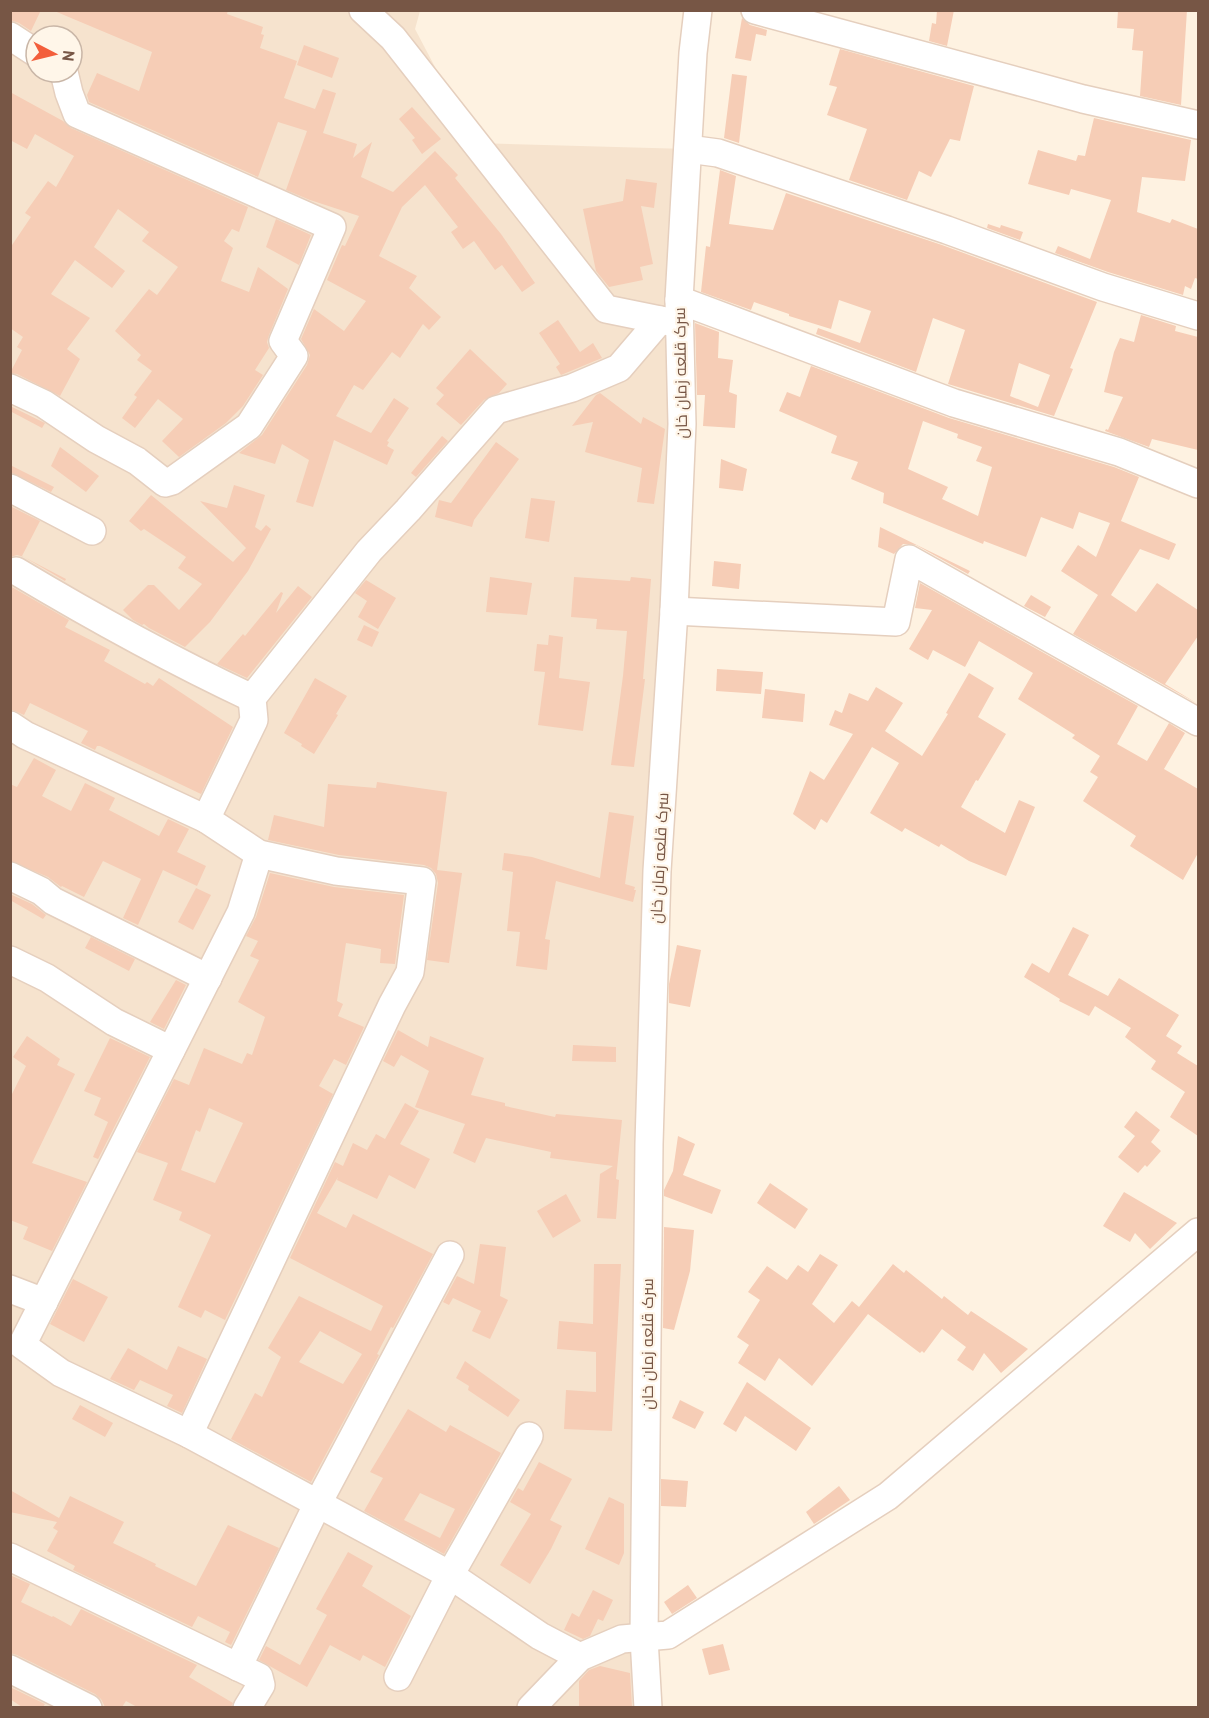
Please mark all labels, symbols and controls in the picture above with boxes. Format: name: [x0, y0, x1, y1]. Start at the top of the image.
north arrow: [24, 24, 84, 84]
text: N: [58, 49, 79, 62]
street label: سرک قلعه زمان خان: [669, 307, 692, 439]
street label: سرک قلعه زمان خان: [646, 792, 673, 924]
street label: سرک قلعه زمان خان: [637, 1278, 658, 1410]

